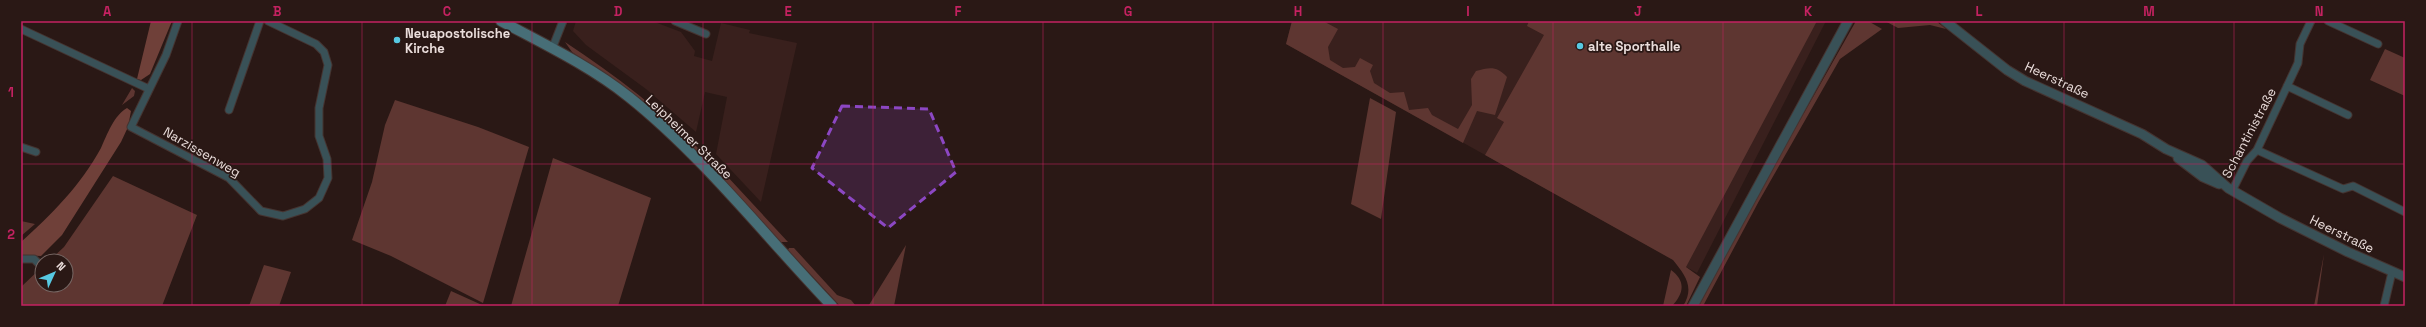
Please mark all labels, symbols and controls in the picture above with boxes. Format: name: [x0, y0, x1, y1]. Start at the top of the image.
text: A: [103, 3, 112, 20]
text: B: [273, 3, 282, 20]
text: C: [443, 3, 451, 20]
text: D: [614, 3, 623, 20]
text: E: [784, 3, 792, 20]
text: F: [955, 3, 962, 20]
text: G: [1124, 3, 1132, 20]
text: H: [1294, 3, 1302, 20]
text: I: [1466, 3, 1470, 20]
text: J: [1634, 3, 1642, 20]
text: K: [1804, 3, 1813, 20]
text: L: [1975, 3, 1983, 20]
text: M: [2143, 3, 2155, 20]
text: N: [2315, 3, 2323, 20]
place label: Neuapostolische Kirche: [405, 25, 510, 57]
marker: Neuapostolische Kirche: [392, 35, 402, 45]
place label: alte Sporthalle: [1588, 38, 1681, 55]
marker: alte Sporthalle: [1575, 41, 1585, 51]
street label: Heerstraße: [2022, 58, 2092, 102]
text: 1: [8, 84, 14, 101]
street label: Schantinistraße: [2218, 85, 2280, 181]
street label: Leipheimer Straße: [642, 91, 736, 183]
street label: Narzissenweg: [160, 123, 244, 181]
street label: Heerstraße: [2307, 211, 2377, 257]
text: 2: [7, 226, 15, 243]
north arrow: [34, 253, 74, 293]
text: N: [54, 259, 69, 274]

